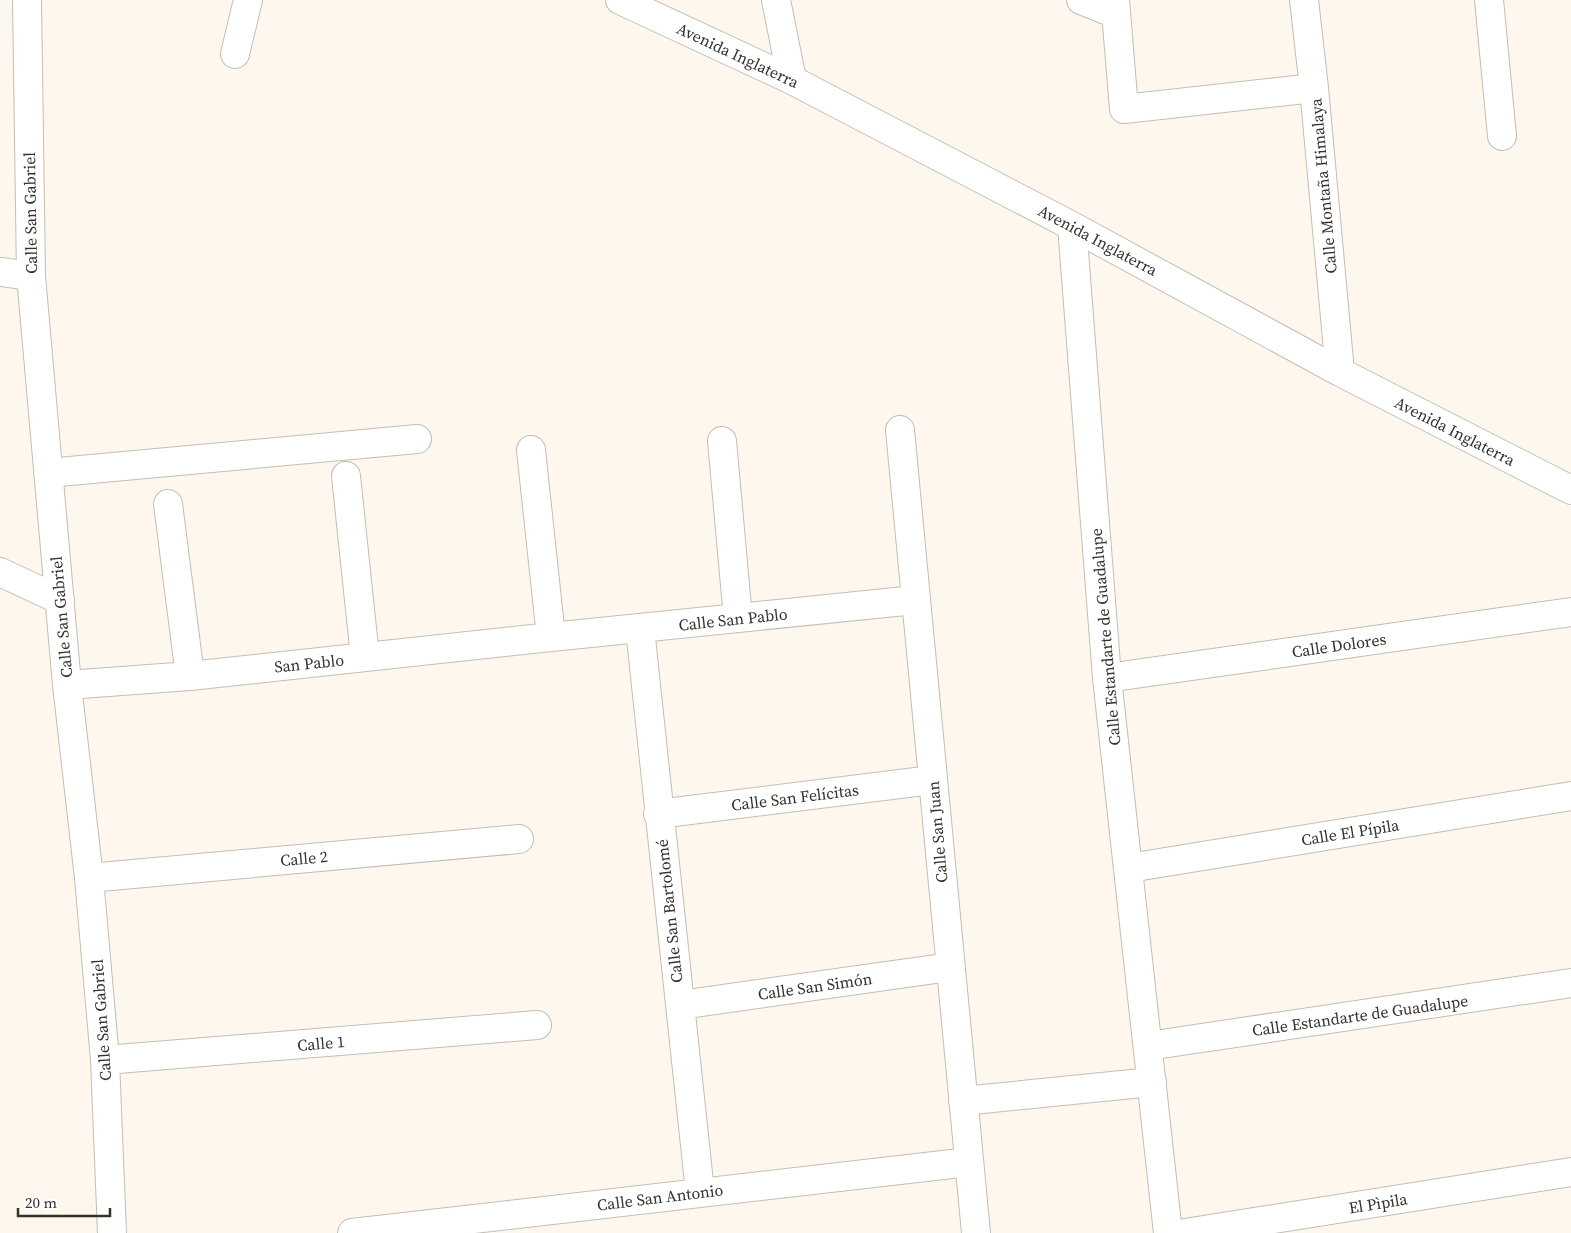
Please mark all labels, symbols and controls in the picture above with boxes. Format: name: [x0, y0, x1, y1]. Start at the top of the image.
street label: Avenida Inglaterra: [673, 17, 803, 93]
street label: Calle Montaña Himalaya: [1304, 97, 1342, 274]
street label: Calle San Gabriel: [18, 152, 42, 274]
street label: Avenida Inglaterra: [1034, 199, 1162, 281]
street label: Avenida Inglaterra: [1391, 391, 1520, 471]
street label: Calle Estandarte de Guadalupe: [1085, 527, 1125, 747]
street label: Calle San Gabriel: [45, 555, 77, 679]
street label: Calle San Pablo: [677, 602, 789, 636]
street label: Calle Dolores: [1290, 627, 1388, 662]
street label: San Pablo: [273, 648, 345, 678]
street label: Calle San Felícitas: [730, 778, 860, 816]
street label: Calle San Juan: [922, 780, 952, 884]
street label: Calle El Pípila: [1299, 813, 1401, 851]
street label: Calle San Bartolomé: [651, 838, 687, 984]
street label: Calle 2: [279, 845, 329, 871]
street label: Calle San Gabriel: [86, 958, 116, 1082]
street label: Calle San Simón: [756, 967, 874, 1005]
street label: Calle Estandarte de Guadalupe: [1251, 989, 1469, 1041]
street label: Calle 1: [296, 1030, 346, 1056]
street label: Calle San Antonio: [596, 1178, 724, 1216]
scale bar: [18, 1186, 110, 1218]
street label: El Pìpila: [1347, 1187, 1410, 1218]
text: 20 m: [25, 1192, 57, 1213]

